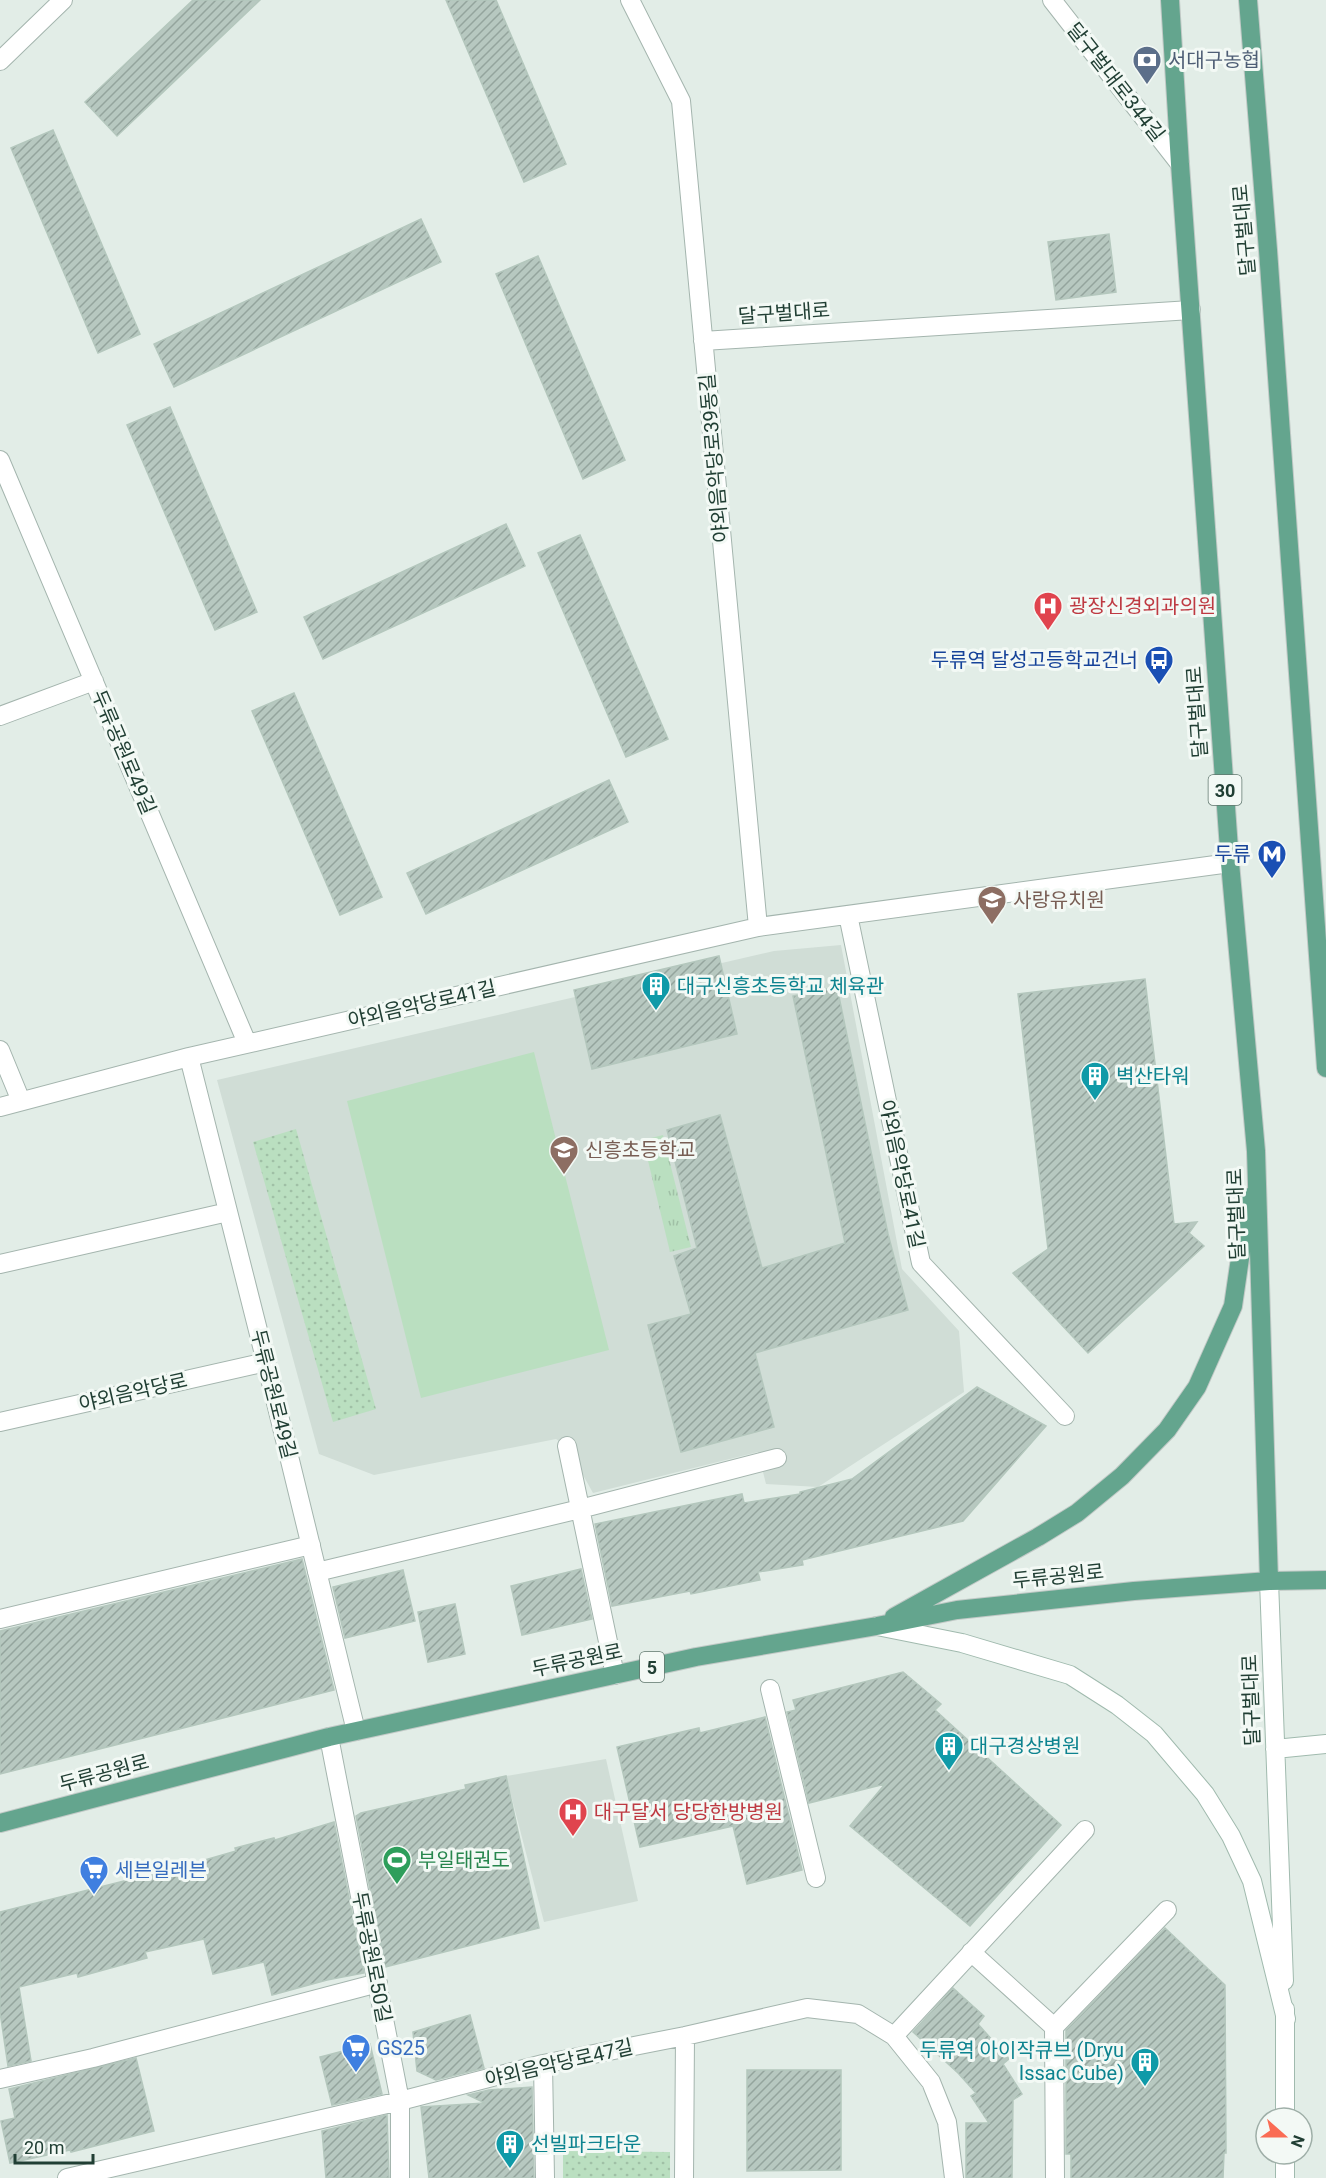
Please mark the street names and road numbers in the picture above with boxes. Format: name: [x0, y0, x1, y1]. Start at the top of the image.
street label: 달구벌대로344길: [1062, 18, 1170, 146]
street label: 달구벌대로: [1228, 183, 1260, 277]
street label: 달구벌대로: [737, 298, 831, 328]
street label: 야외음악당로39동길: [695, 372, 733, 544]
street label: 달구벌대로: [1182, 665, 1212, 759]
street label: 두류공원로49길: [87, 686, 161, 818]
road number: 30: [1208, 775, 1242, 805]
street label: 야외음악당로41길: [346, 975, 498, 1033]
street label: 야외음악당로41길: [875, 1098, 929, 1250]
street label: 달구벌대로: [1222, 1168, 1250, 1260]
street label: 두류공원로49길: [246, 1327, 302, 1461]
street label: 야외음악당로: [77, 1368, 189, 1416]
street label: 두류공원로: [1011, 1559, 1105, 1593]
street label: 두류공원로: [530, 1639, 624, 1681]
road number: 5: [640, 1652, 664, 1682]
street label: 달구벌대로: [1237, 1654, 1265, 1746]
street label: 두류공원로: [56, 1750, 152, 1796]
street label: 두류공원로50길: [348, 1889, 396, 2025]
street label: 야외음악당로47길: [483, 2034, 635, 2092]

